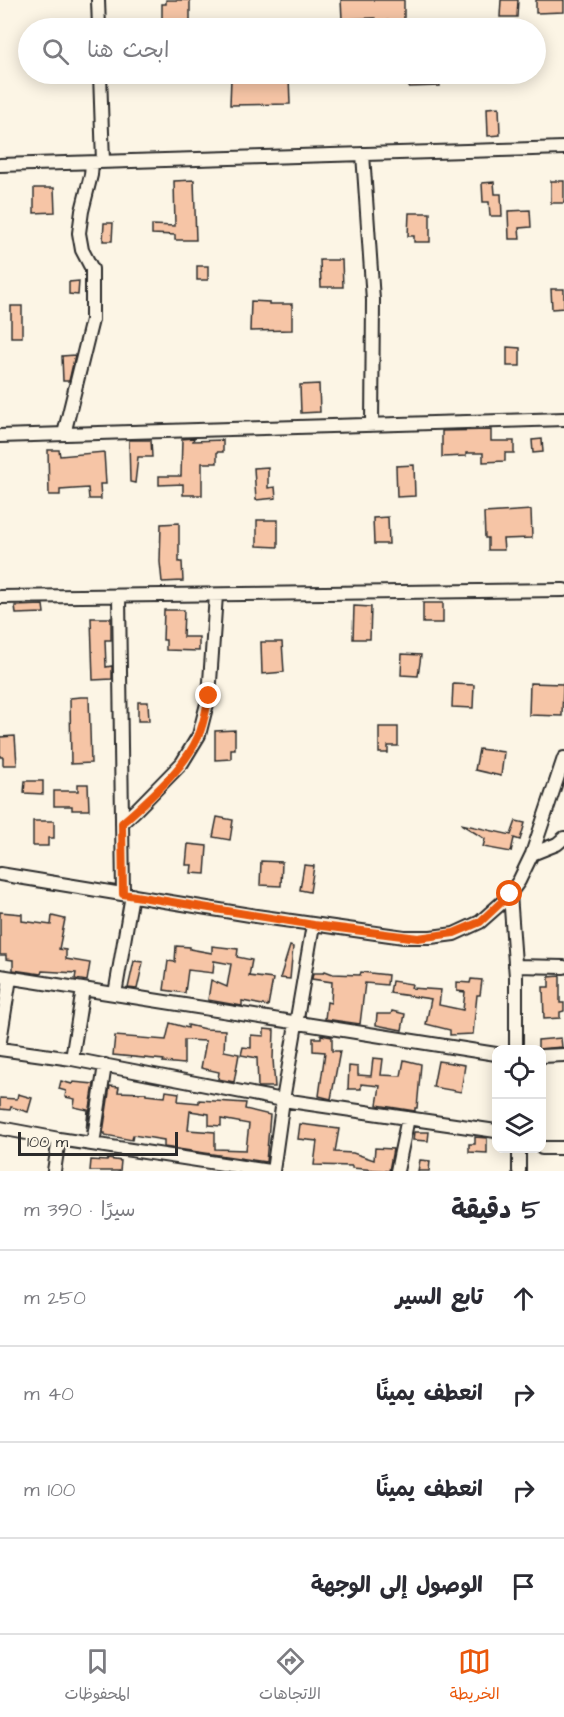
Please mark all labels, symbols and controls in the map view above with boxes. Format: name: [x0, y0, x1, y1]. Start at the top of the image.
search box: [18, 18, 546, 84]
icon: search: [39, 35, 72, 68]
text: ابحث هنا: [87, 35, 169, 66]
route end: [195, 682, 221, 708]
route start: [496, 880, 522, 906]
map controls: [492, 1045, 546, 1153]
button: locate: [492, 1045, 546, 1099]
button: layers: [492, 1099, 546, 1153]
scale bar: [18, 1129, 178, 1156]
text: 100 m: [27, 1131, 68, 1153]
text: 5 دقيقة: [451, 1192, 540, 1228]
text: سيرًا · 390 m: [24, 1196, 135, 1224]
text: تابع السير: [396, 1282, 483, 1313]
icon: ahead: [507, 1282, 540, 1315]
text: 250 m: [24, 1284, 86, 1312]
text: انعطف يمينًا: [376, 1378, 483, 1409]
icon: right: [507, 1378, 540, 1411]
text: 40 m: [24, 1380, 74, 1408]
text: انعطف يمينًا: [376, 1474, 483, 1505]
icon: right: [507, 1474, 540, 1507]
text: 100 m: [24, 1476, 75, 1504]
text: الوصول إلى الوجهة: [311, 1570, 483, 1601]
icon: arrive: [507, 1570, 540, 1603]
tab: المحفوظات: [64, 1645, 130, 1708]
tab: الاتجاهات: [259, 1645, 321, 1708]
tab: الخريطة: [450, 1645, 500, 1708]

